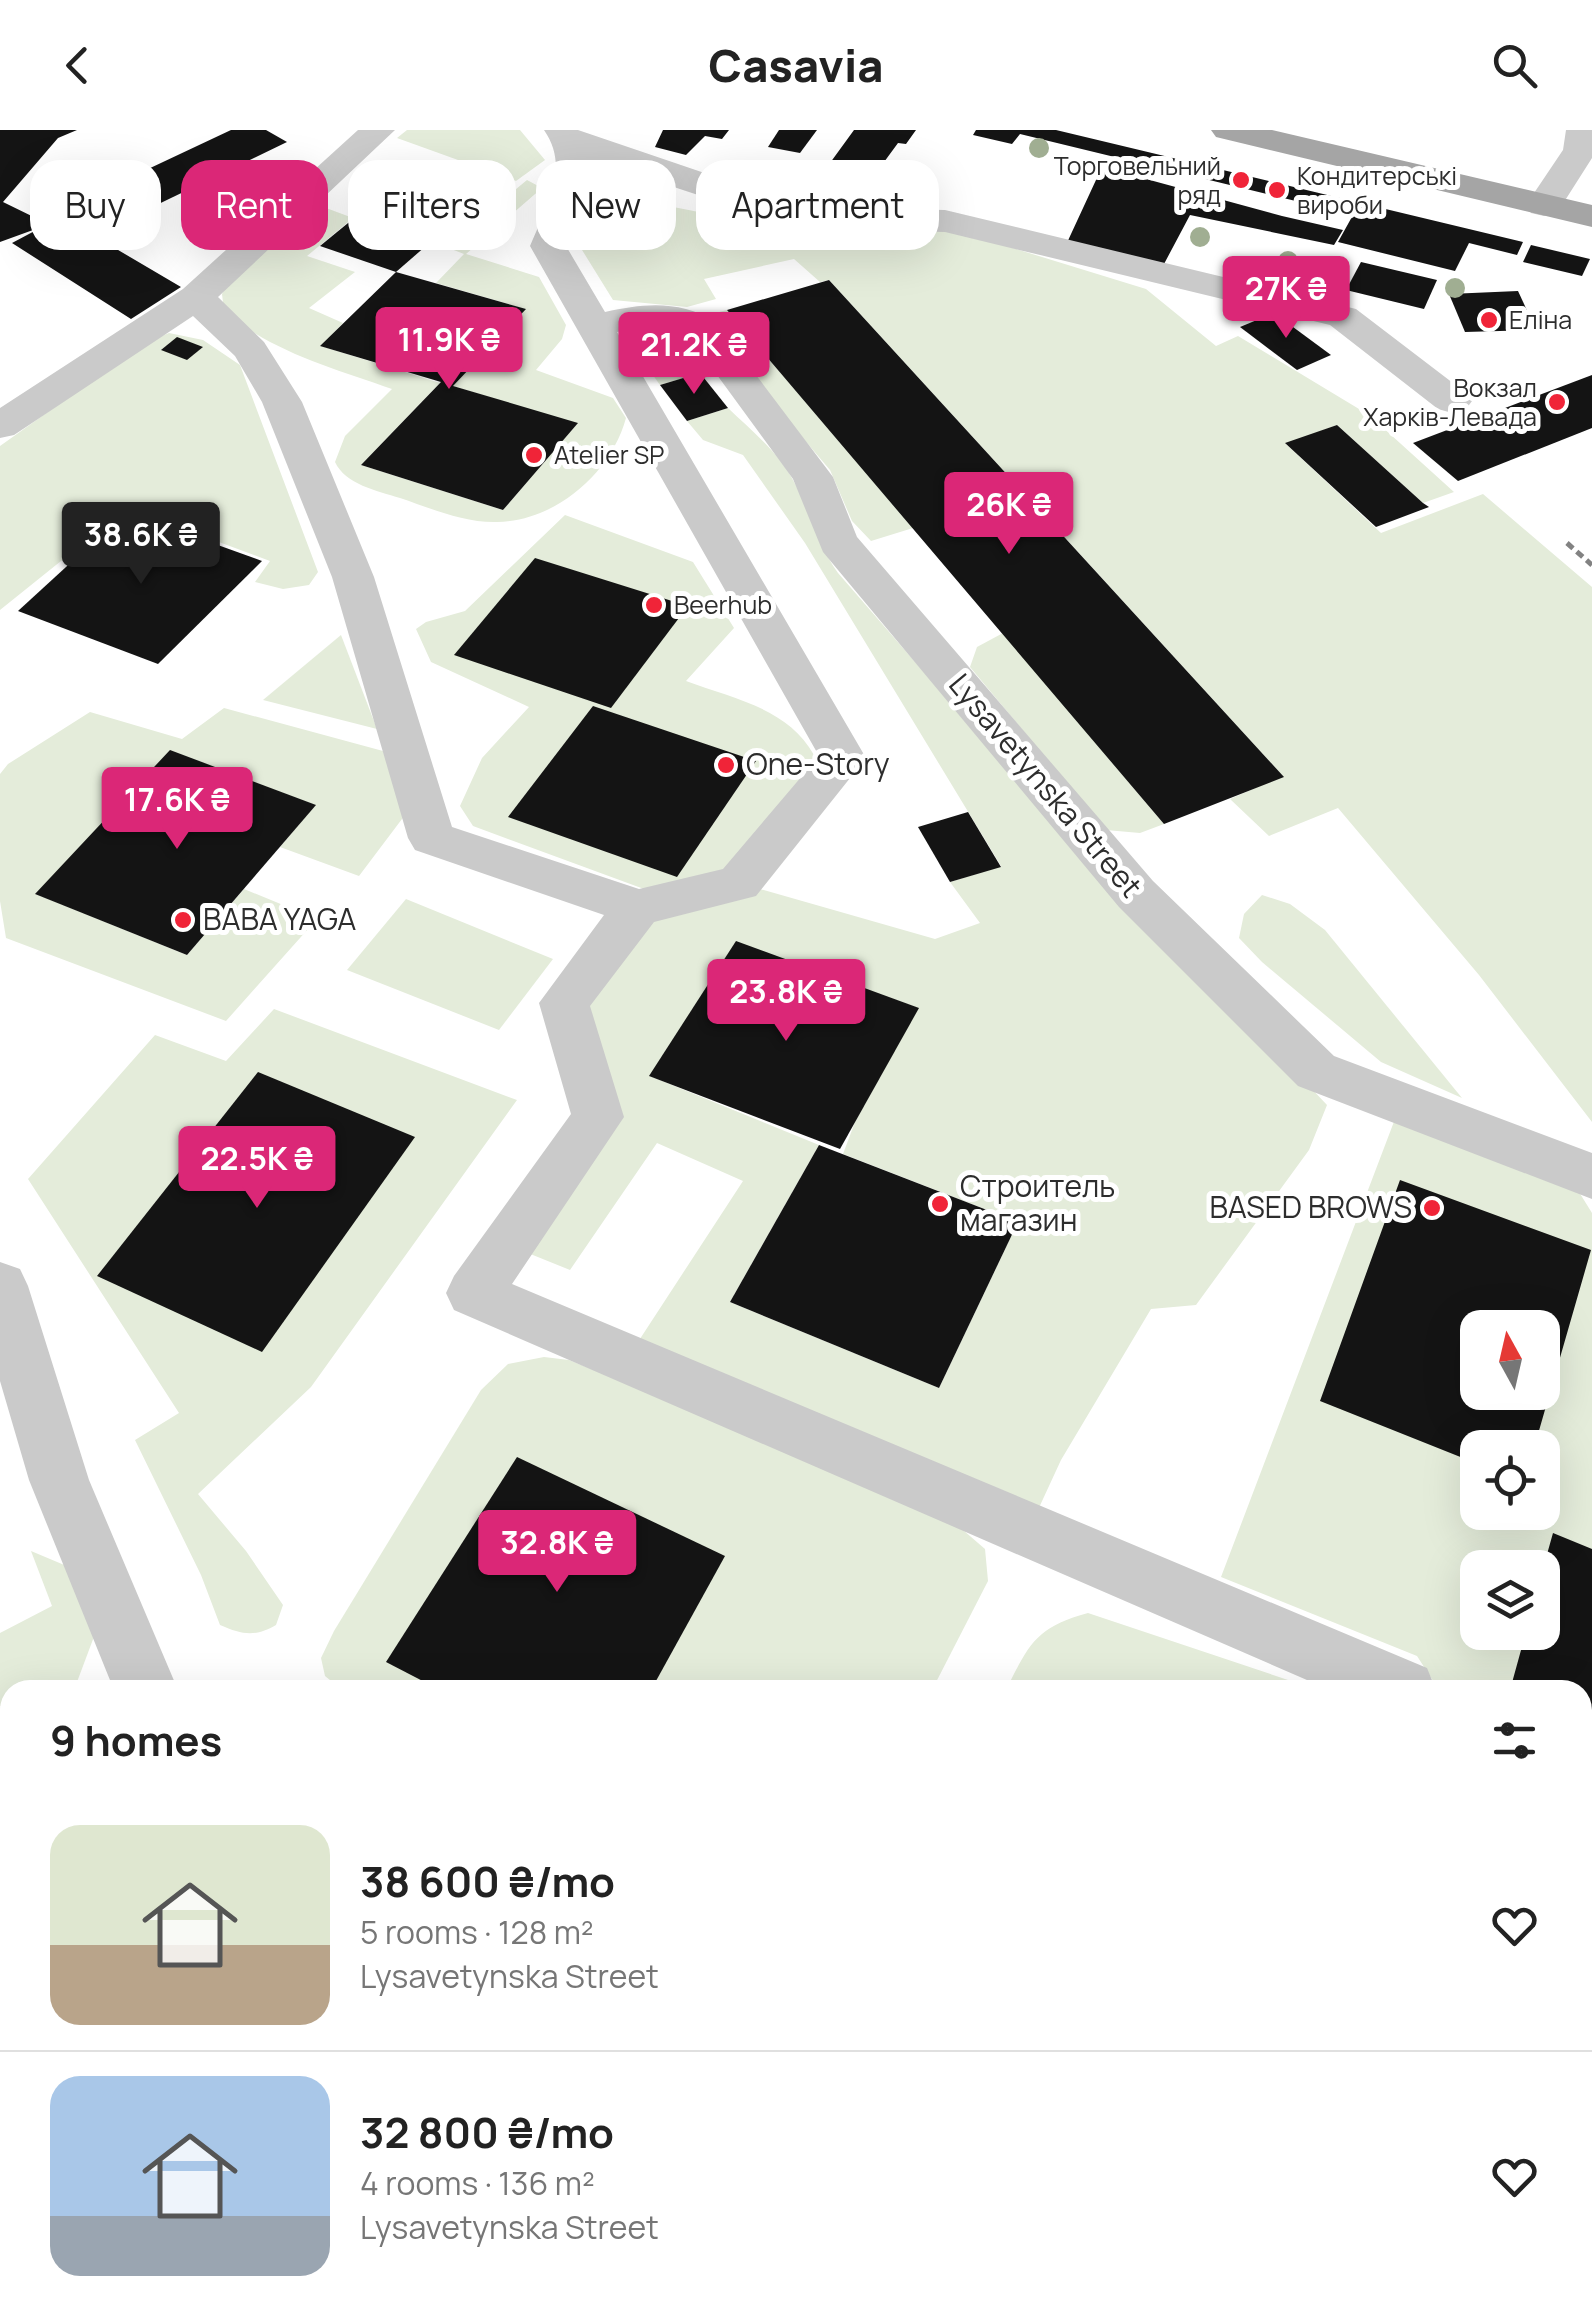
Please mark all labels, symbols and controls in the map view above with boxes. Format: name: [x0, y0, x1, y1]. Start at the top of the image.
text: Casavia: [709, 34, 883, 96]
icon: back: [50, 38, 105, 93]
icon: search: [1487, 38, 1542, 93]
place label: Торговельний ряд: [1054, 148, 1221, 212]
place label: Кондитерські вироби: [1297, 158, 1457, 222]
chip: Buy: [30, 160, 161, 250]
chip: Rent: [181, 160, 328, 250]
chip: Filters: [348, 160, 516, 250]
chip: New: [536, 160, 676, 250]
chip: Apartment: [696, 160, 939, 250]
marker: Торговельний ряд: [1230, 169, 1252, 191]
marker: Кондитерські вироби: [1266, 179, 1288, 201]
pin: 27K ₴: [1216, 256, 1356, 341]
text: 27K ₴: [1245, 266, 1327, 310]
place label: Еліна: [1509, 302, 1572, 337]
pin: 11.9K ₴: [357, 307, 541, 392]
marker: Еліна: [1478, 309, 1500, 331]
pin: 21.2K ₴: [602, 312, 786, 397]
text: 11.9K ₴: [398, 317, 500, 361]
text: 21.2K ₴: [640, 322, 748, 366]
place label: Вокзал Харків-Левада: [1363, 370, 1537, 434]
marker: Вокзал Харків-Левада: [1546, 391, 1568, 413]
place label: Atelier SP: [554, 437, 664, 472]
marker: Atelier SP: [523, 444, 545, 466]
pin: 26K ₴: [939, 472, 1079, 557]
text: 26K ₴: [966, 482, 1052, 526]
pin: 38.6K ₴: [49, 502, 233, 587]
text: 38.6K ₴: [84, 512, 198, 556]
place label: Beerhub: [674, 587, 772, 622]
marker: Beerhub: [643, 594, 665, 616]
street label: Lysavetynska Street: [940, 665, 1152, 906]
place label: One-Story: [746, 743, 890, 784]
marker: One-Story: [715, 754, 737, 776]
pin: 17.6K ₴: [85, 767, 269, 852]
text: 17.6K ₴: [124, 777, 230, 821]
place label: BABA YAGA: [203, 898, 356, 939]
marker: BABA YAGA: [172, 909, 194, 931]
pin: 23.8K ₴: [694, 959, 878, 1044]
text: 23.8K ₴: [729, 969, 843, 1013]
pin: 22.5K ₴: [165, 1126, 349, 1211]
text: 22.5K ₴: [200, 1136, 314, 1180]
place label: Строитель магазин: [960, 1165, 1115, 1240]
place label: BASED BROWS: [1209, 1186, 1412, 1227]
marker: Строитель магазин: [929, 1193, 951, 1215]
marker: BASED BROWS: [1421, 1197, 1443, 1219]
north arrow: [1460, 1310, 1560, 1410]
map controls: [1460, 1310, 1560, 1650]
button: locate: [1460, 1430, 1560, 1530]
pin: 32.8K ₴: [465, 1510, 649, 1595]
text: 32.8K ₴: [500, 1520, 614, 1564]
button: layers: [1460, 1550, 1560, 1650]
text: 9 homes: [50, 1711, 222, 1769]
icon: filters: [1487, 1713, 1542, 1768]
text: 38 600 ₴/mo: [360, 1852, 615, 1910]
icon: home: [130, 1865, 250, 1985]
icon: heart: [1487, 1898, 1542, 1953]
text: 5 rooms · 128 m²: [360, 1910, 594, 1954]
text: Lysavetynska Street: [360, 1954, 659, 1998]
text: 32 800 ₴/mo: [360, 2103, 614, 2161]
icon: home: [130, 2116, 250, 2236]
icon: heart: [1487, 2149, 1542, 2204]
text: 4 rooms · 136 m²: [360, 2161, 595, 2205]
text: Lysavetynska Street: [360, 2205, 659, 2249]

